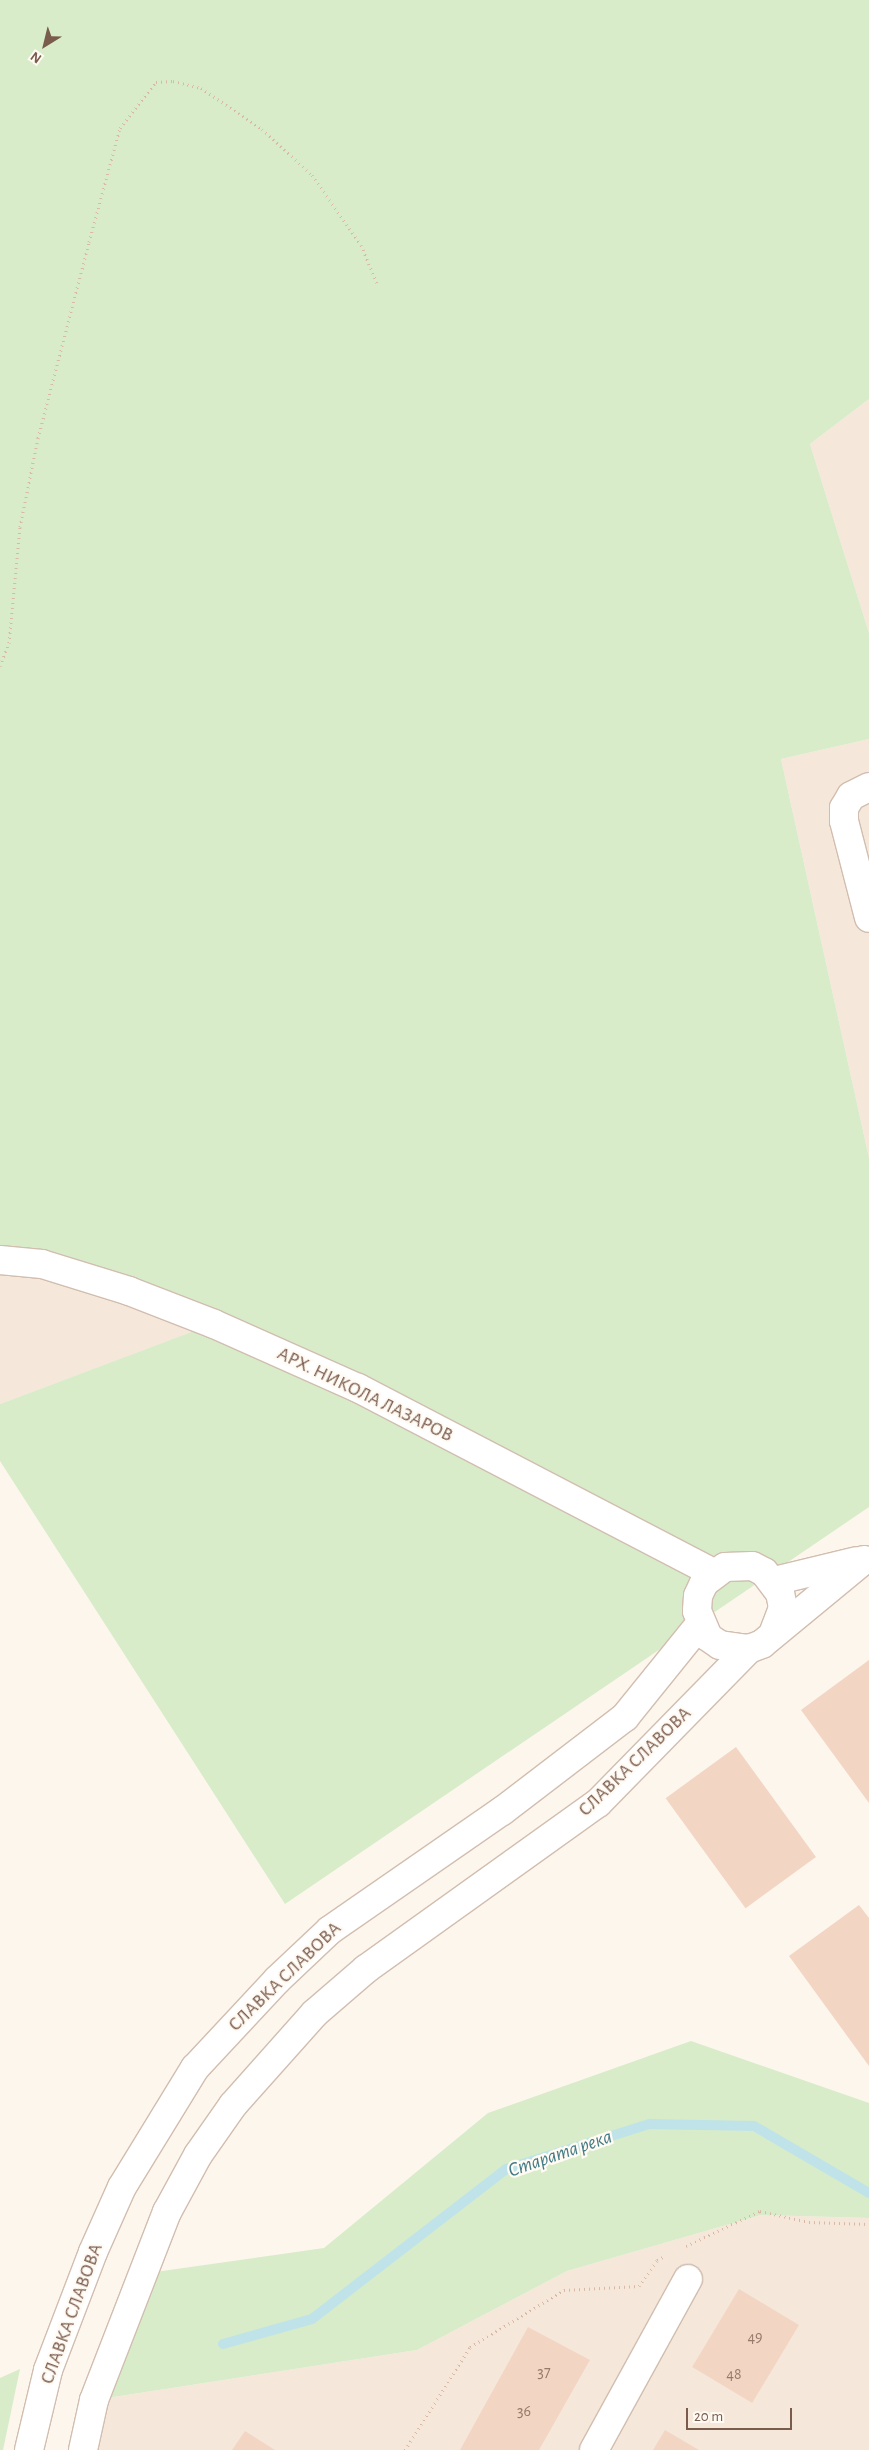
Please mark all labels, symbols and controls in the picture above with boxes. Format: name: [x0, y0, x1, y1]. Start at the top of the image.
north arrow: [20, 20, 70, 70]
text: N: [28, 49, 44, 66]
street label: АРХ. НИКОЛА ЛАЗАРОВ: [273, 1342, 457, 1448]
street label: СЛАВКА СЛАВОВА: [574, 1702, 696, 1822]
street label: СЛАВКА СЛАВОВА: [224, 1917, 346, 2037]
water label: Старата река: [505, 2125, 615, 2183]
street label: СЛАВКА СЛАВОВА: [36, 2241, 108, 2387]
house number: 49: [747, 2327, 763, 2347]
house number: 37: [537, 2362, 551, 2382]
house number: 48: [726, 2364, 742, 2384]
scale bar: [689, 2398, 795, 2430]
house number: 36: [517, 2401, 531, 2421]
text: 20 m: [694, 2409, 723, 2424]

